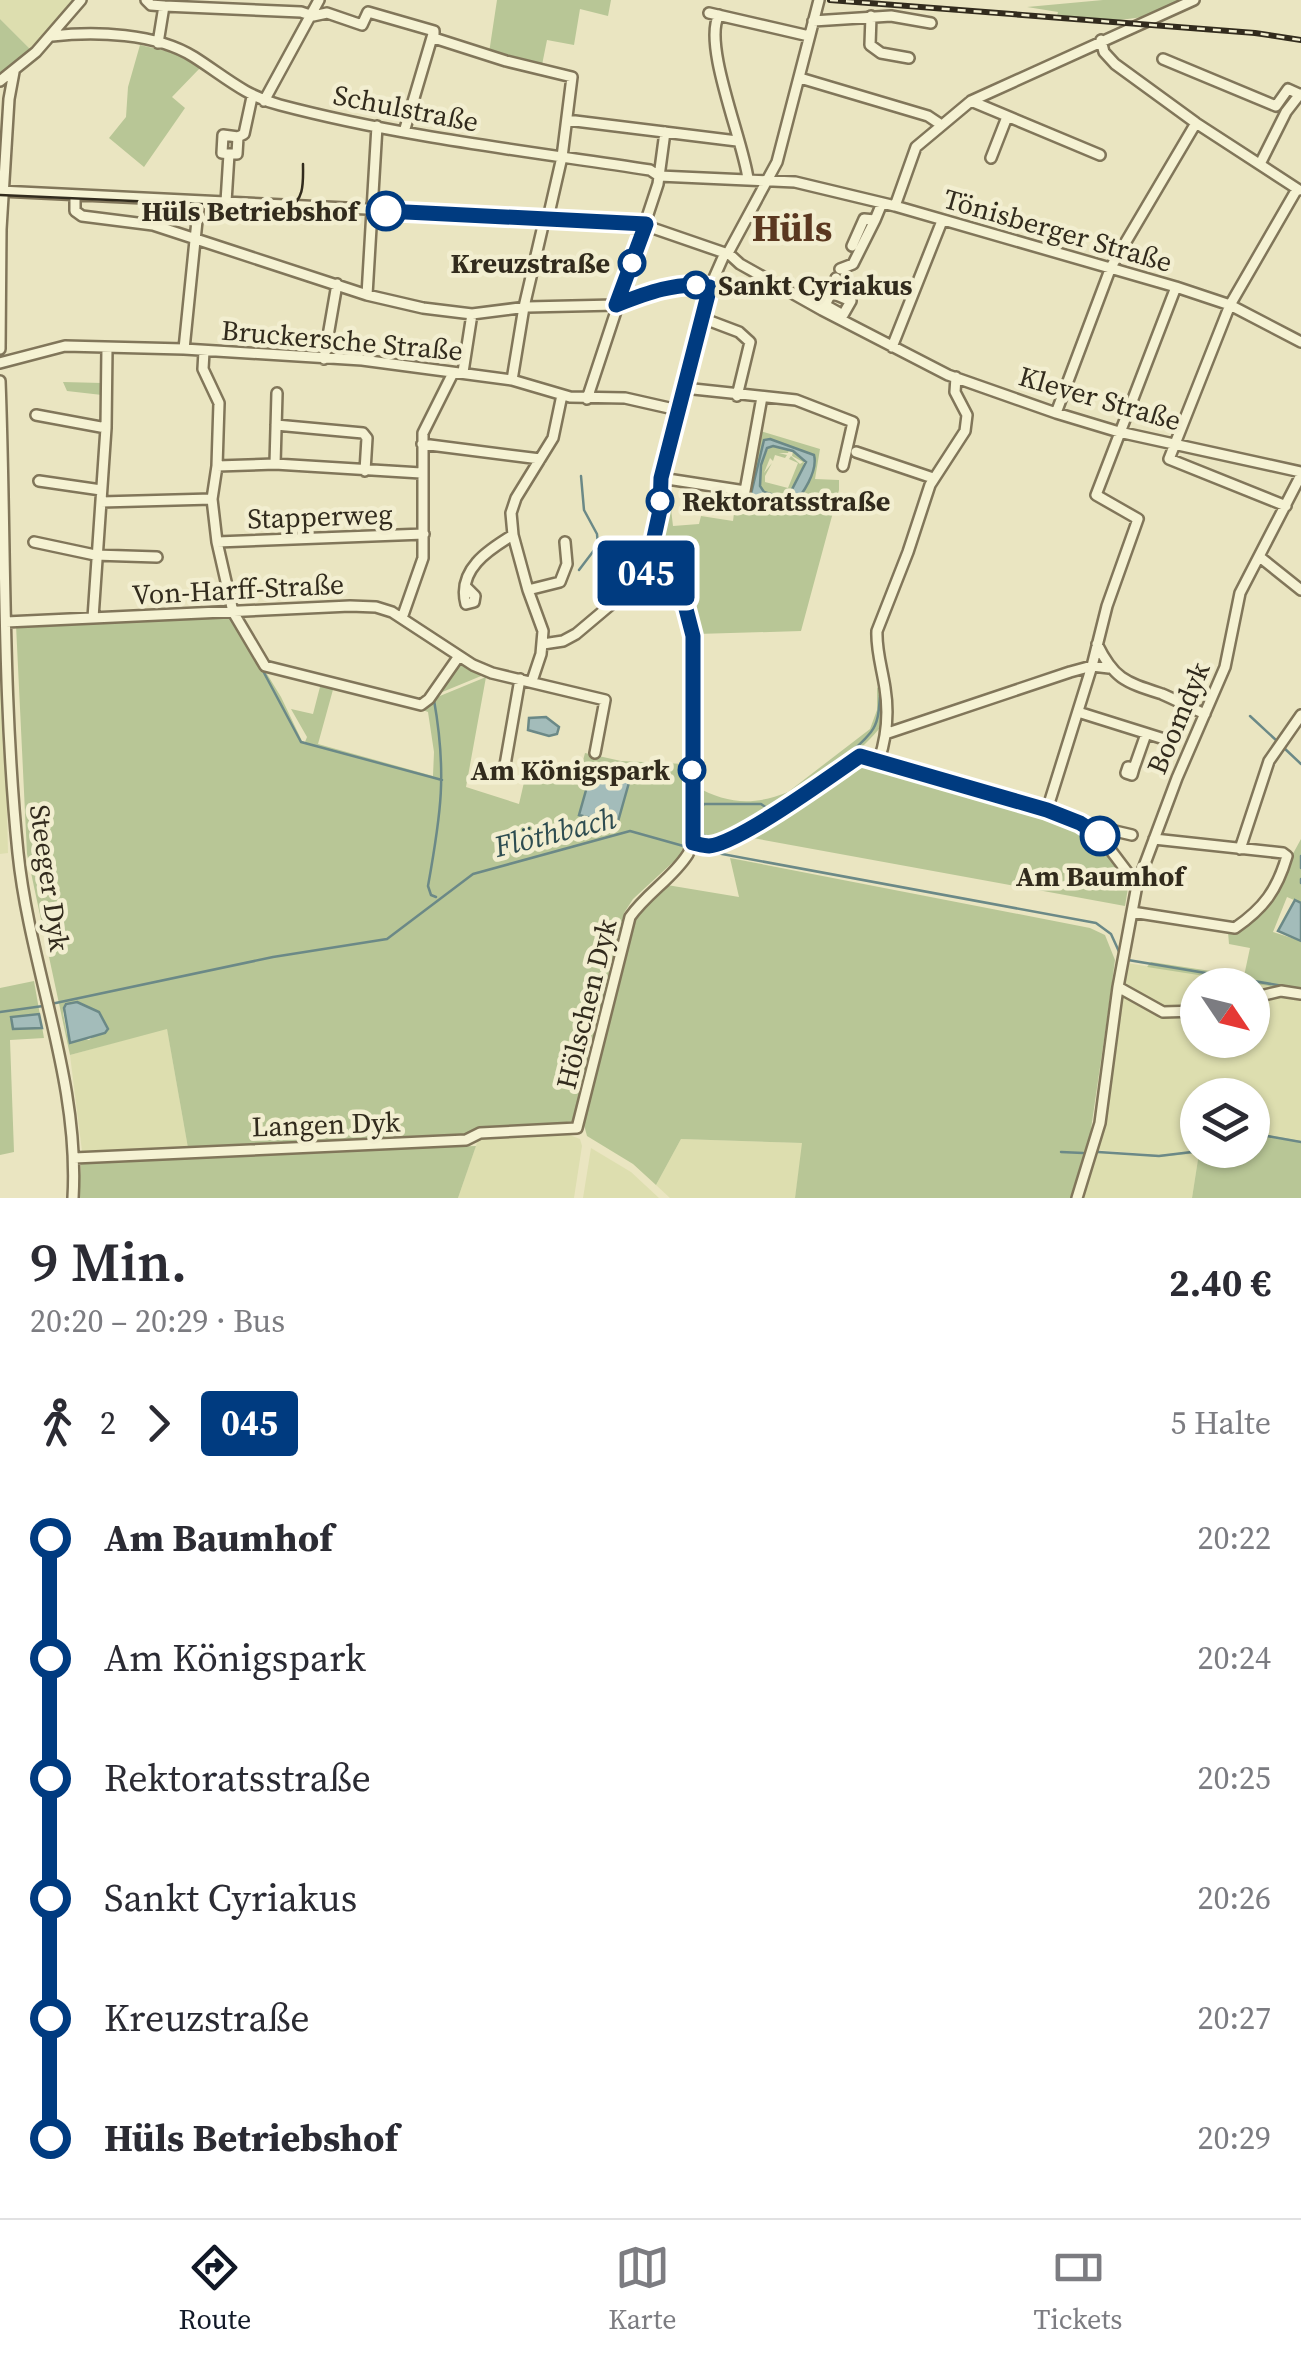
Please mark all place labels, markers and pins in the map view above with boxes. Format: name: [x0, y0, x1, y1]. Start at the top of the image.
place label: Hüls Betriebshof: [141, 192, 361, 230]
marker: Hüls Betriebshof: [367, 192, 405, 230]
place label: Kreuzstraße: [450, 244, 610, 282]
marker: Kreuzstraße: [619, 250, 645, 276]
place label: Sankt Cyriakus: [718, 266, 913, 304]
marker: Sankt Cyriakus: [683, 272, 709, 298]
place label: Rektoratsstraße: [682, 482, 890, 520]
marker: Rektoratsstraße: [647, 488, 673, 514]
place label: Am Königspark: [471, 751, 670, 789]
marker: Am Königspark: [679, 757, 705, 783]
marker: Am Baumhof: [1081, 817, 1119, 855]
place label: Am Baumhof: [1016, 857, 1187, 895]

